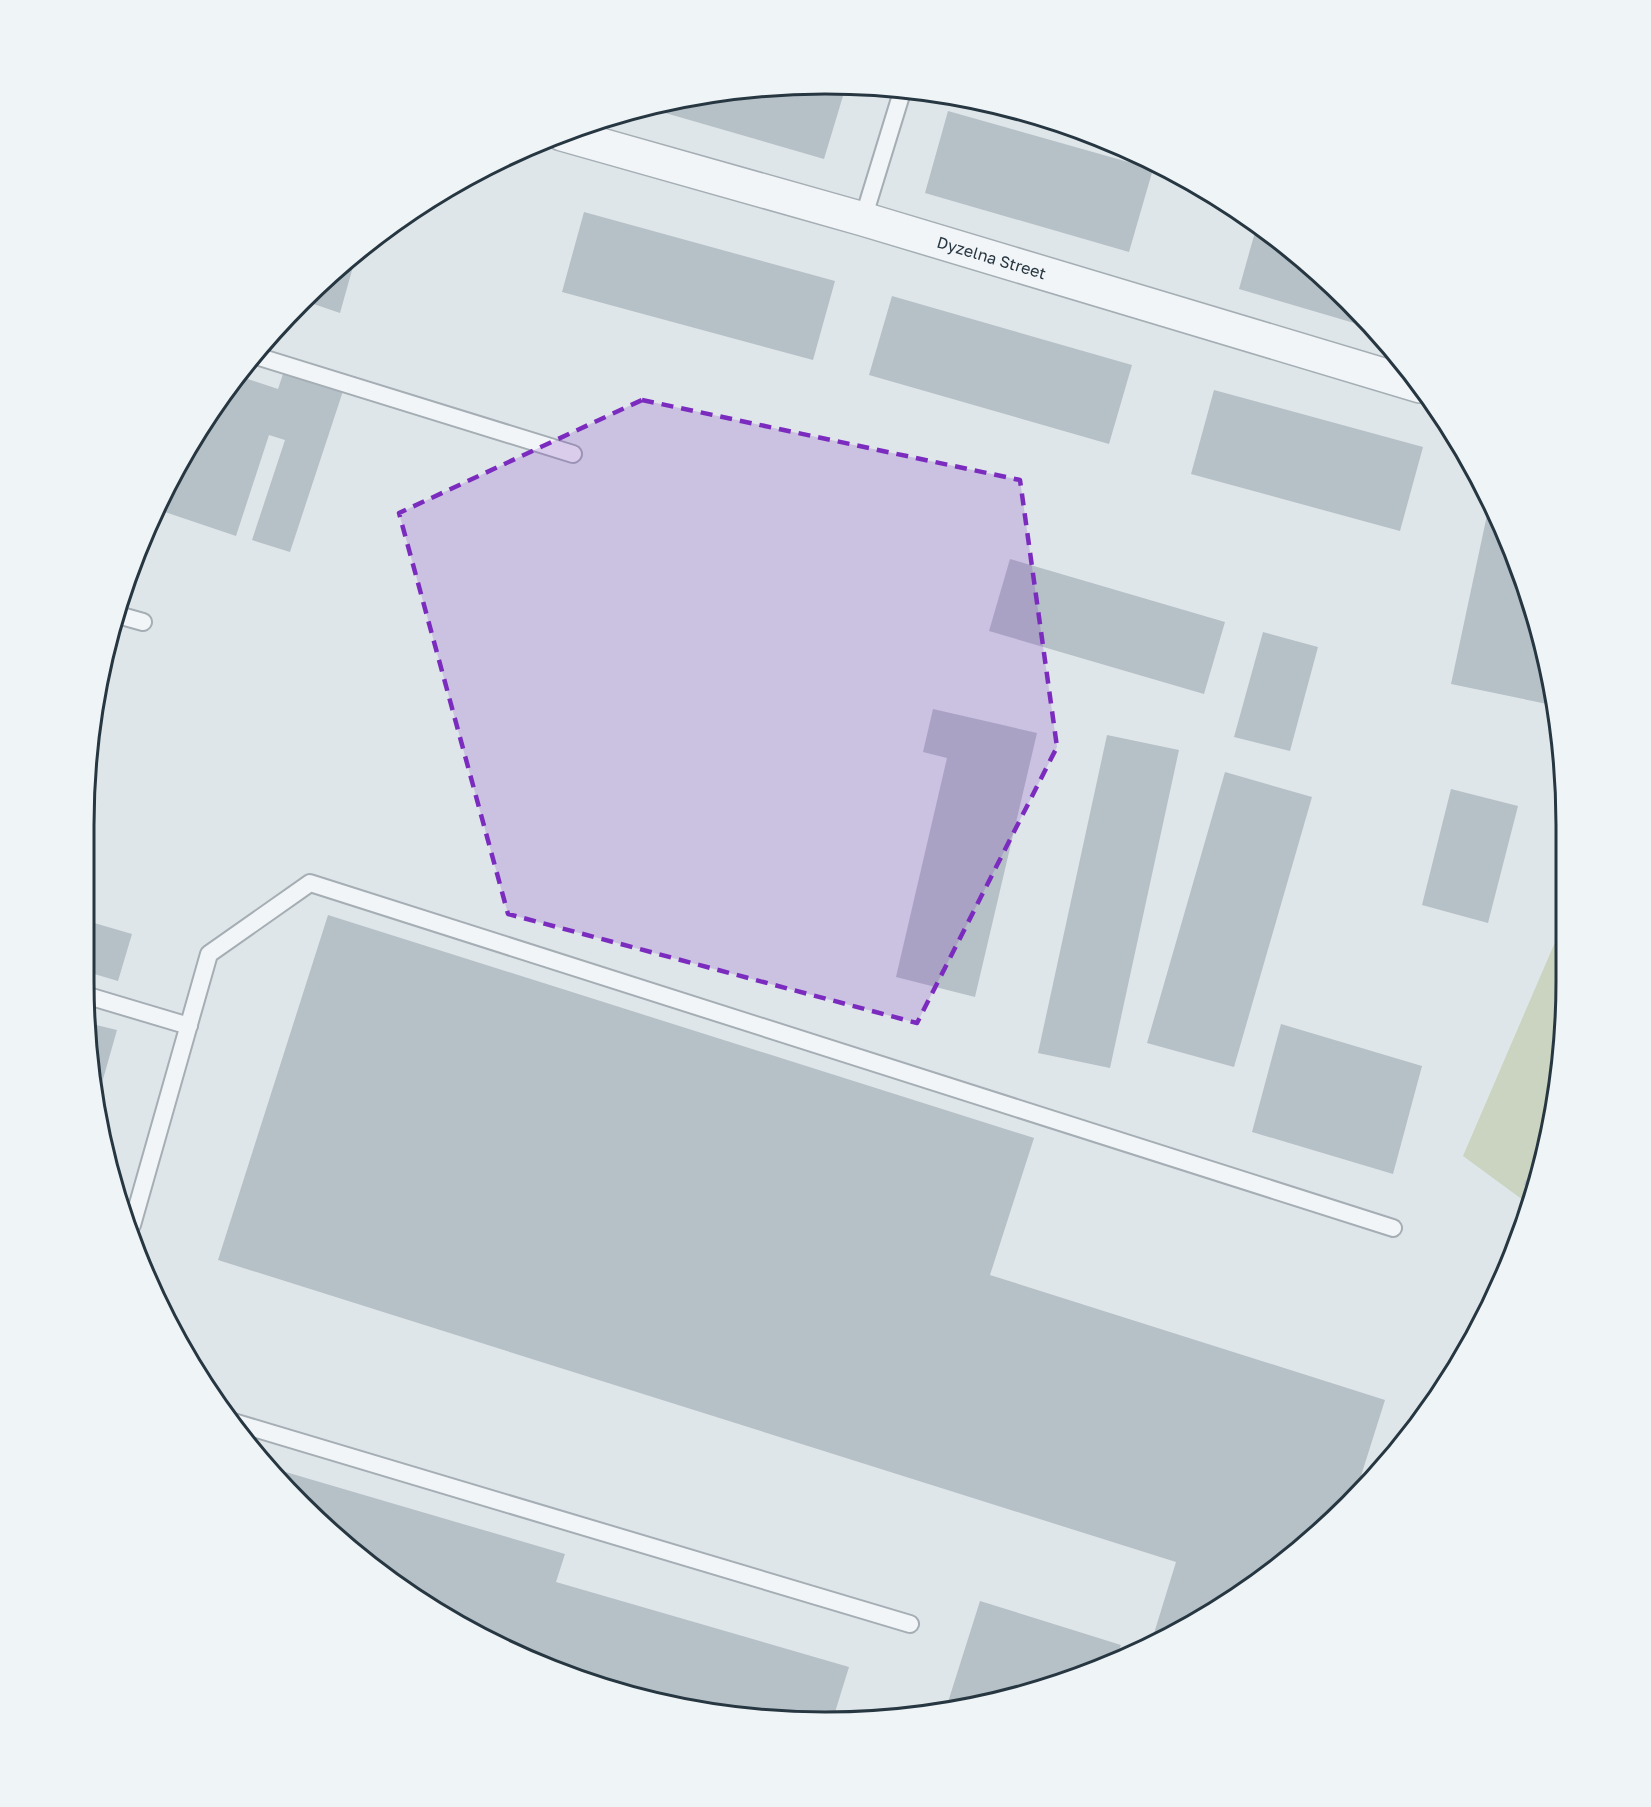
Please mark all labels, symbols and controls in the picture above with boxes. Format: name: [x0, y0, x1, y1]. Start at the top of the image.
street label: Dyzelna Street: [935, 232, 1049, 283]

